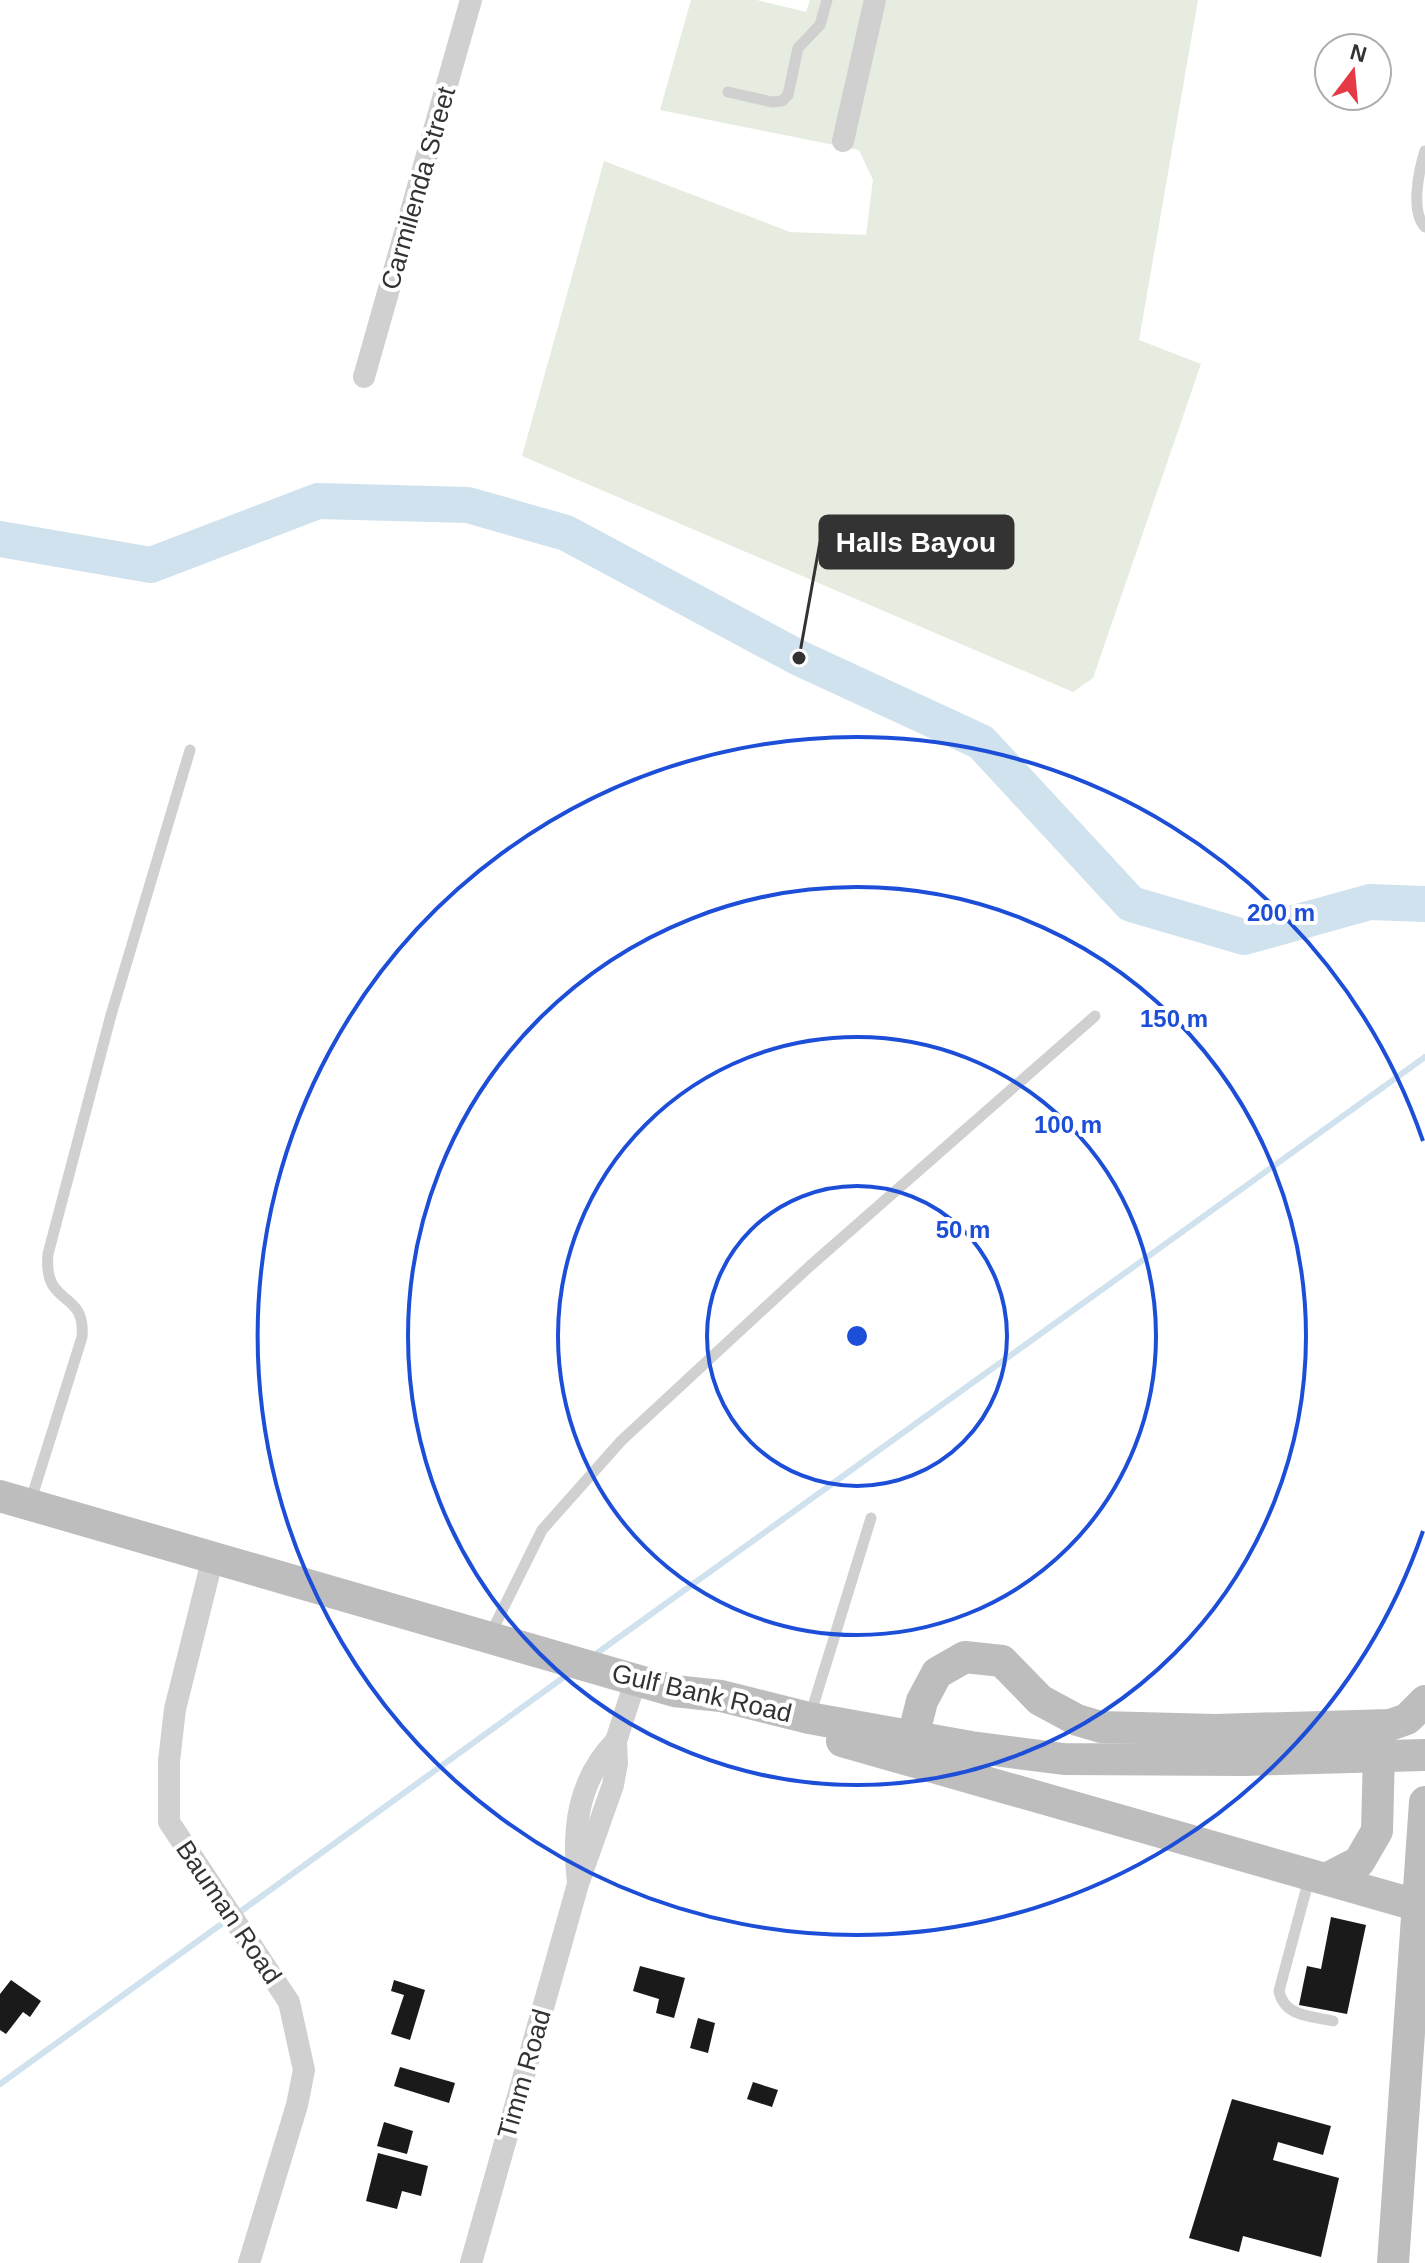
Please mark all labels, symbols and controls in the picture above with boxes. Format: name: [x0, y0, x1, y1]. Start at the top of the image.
north arrow: [1313, 32, 1393, 112]
text: N: [1347, 39, 1369, 67]
street label: Carmilenda Street: [375, 82, 462, 293]
callout: Halls Bayou: [820, 516, 1013, 568]
text: Halls Bayou: [836, 527, 996, 558]
text: 200 m: [1247, 899, 1315, 926]
text: 150 m: [1140, 1005, 1208, 1032]
text: 100 m: [1034, 1111, 1102, 1138]
text: 50 m: [936, 1216, 990, 1243]
centre of rings: [843, 1322, 871, 1350]
street label: Gulf Bank Road: [609, 1658, 795, 1728]
street label: Bauman Road: [170, 1835, 288, 1989]
street label: Timm Road: [491, 2006, 557, 2142]

